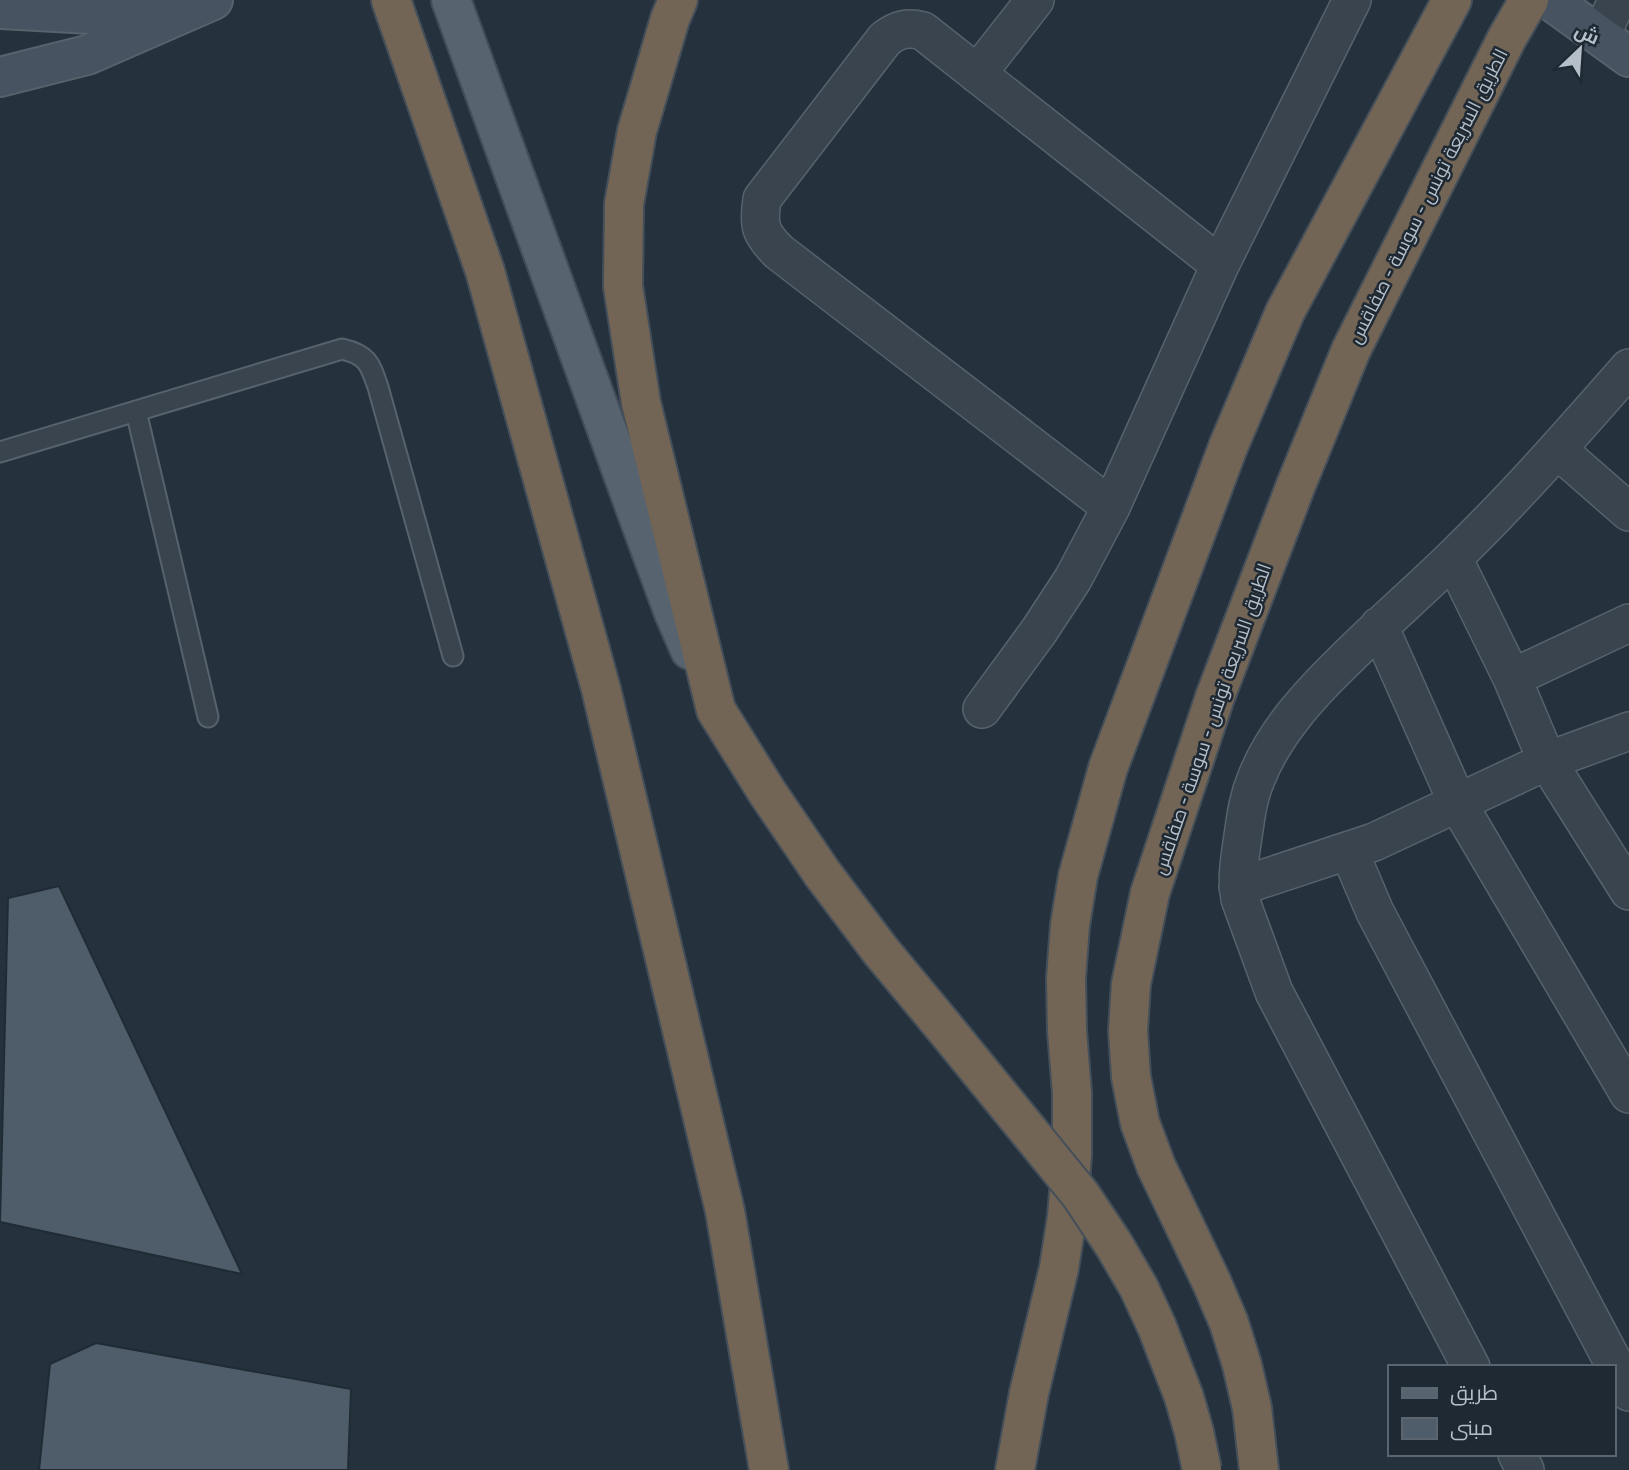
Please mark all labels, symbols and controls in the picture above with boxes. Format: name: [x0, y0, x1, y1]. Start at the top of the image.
north arrow: [1545, 14, 1615, 84]
text: ش: [1571, 18, 1603, 50]
street label: الطريق السريعة تونس - سوسة - صفاقس: [1343, 45, 1514, 348]
street label: الطريق السريعة تونس - سوسة - صفاقس: [1148, 560, 1277, 878]
legend: [1388, 1365, 1615, 1456]
text: طريق: [1450, 1380, 1498, 1406]
text: مبنى: [1450, 1415, 1493, 1441]

